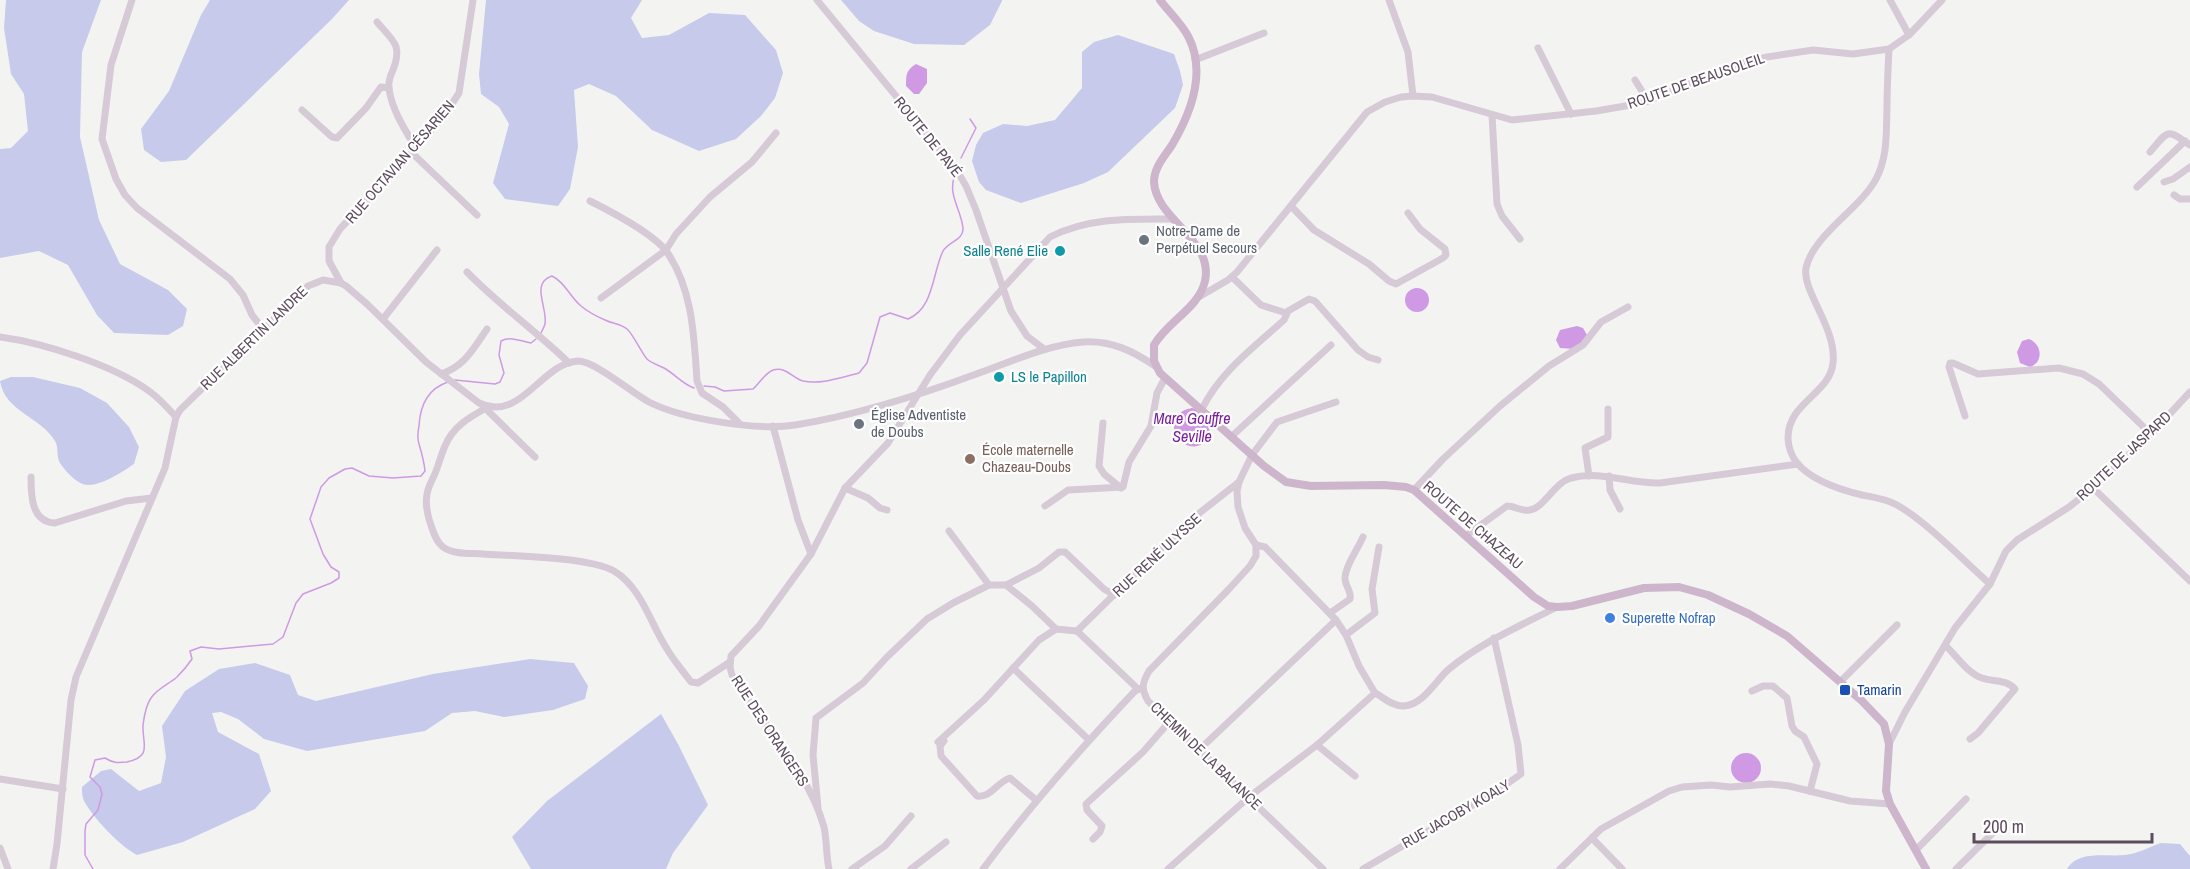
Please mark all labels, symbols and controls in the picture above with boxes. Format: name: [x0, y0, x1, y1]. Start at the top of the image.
street label: ROUTE DE BEAUSOLEIL: [1625, 47, 1767, 114]
street label: ROUTE DE PAVÉ: [889, 92, 967, 181]
street label: RUE OCTAVIAN CÉSARIEN: [340, 96, 459, 228]
place label: Notre-Dame de Perpétuel Secours: [1156, 220, 1257, 258]
marker: Notre-Dame de Perpétuel Secours: [1137, 233, 1151, 247]
place label: Salle René Elie: [963, 240, 1048, 261]
marker: Salle René Elie: [1053, 244, 1067, 258]
street label: RUE ALBERTIN LANDRE: [195, 281, 312, 395]
place label: LS le Papillon: [1011, 366, 1087, 387]
marker: LS le Papillon: [992, 370, 1006, 384]
place label: Église Adventiste de Doubs: [871, 404, 966, 442]
street label: ROUTE DE JASPARD: [2072, 406, 2176, 505]
water label: Mare Gouffre Seville: [1153, 407, 1231, 447]
marker: Église Adventiste de Doubs: [852, 417, 866, 431]
place label: École maternelle Chazeau-Doubs: [982, 439, 1074, 477]
marker: École maternelle Chazeau-Doubs: [963, 452, 977, 466]
street label: ROUTE DE CHAZEAU: [1419, 475, 1528, 574]
street label: RUE RENÉ ULYSSE: [1108, 508, 1206, 601]
place label: Superette Nofrap: [1622, 607, 1716, 628]
marker: Superette Nofrap: [1603, 611, 1617, 625]
street label: RUE DES ORANGERS: [727, 671, 814, 790]
place label: Tamarin: [1857, 679, 1902, 700]
marker: Tamarin: [1838, 683, 1852, 697]
street label: CHEMIN DE LA BALANCE: [1146, 697, 1267, 814]
street label: RUE JACOBY KOALY: [1398, 774, 1514, 853]
scale bar: [1974, 806, 2152, 844]
text: 200 m: [1983, 814, 2024, 839]

